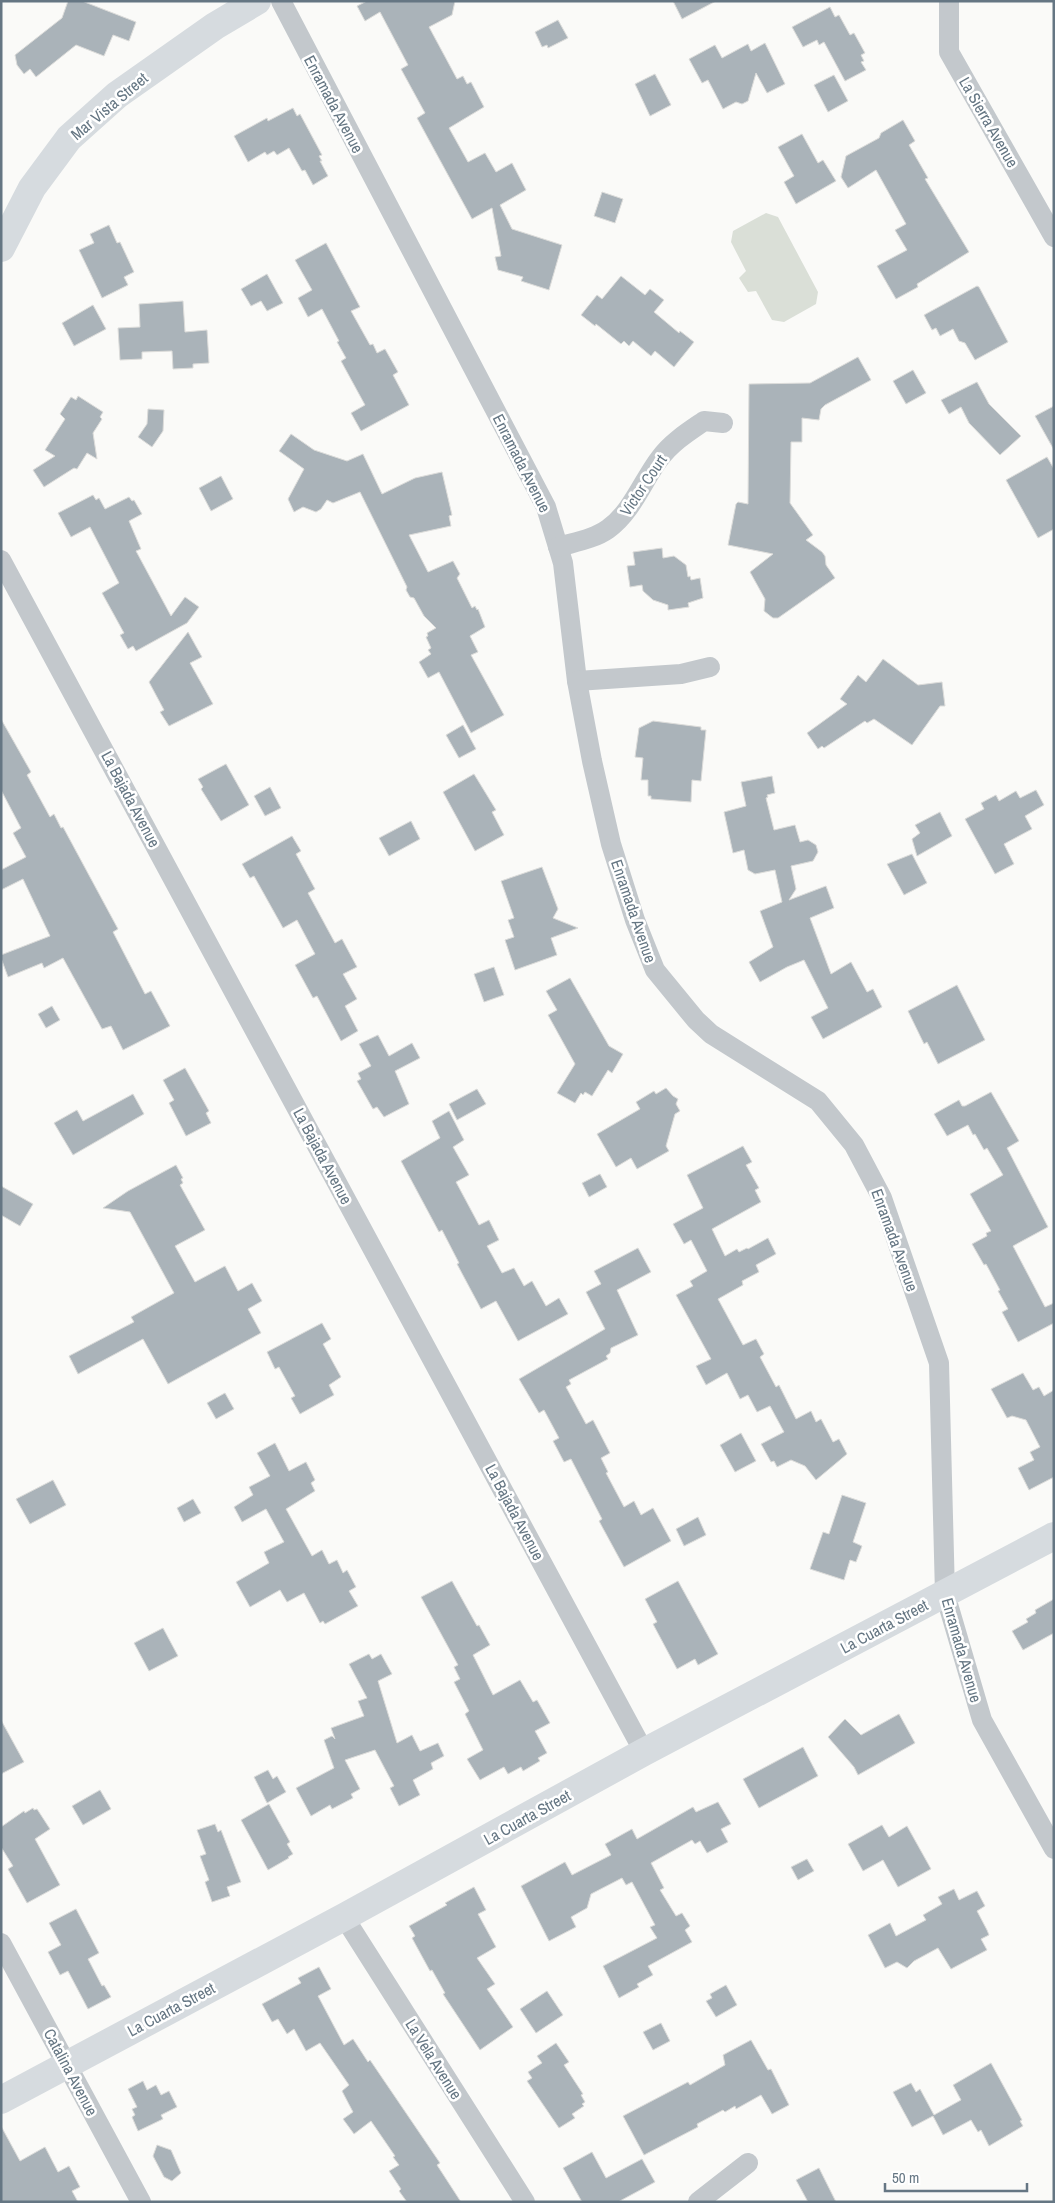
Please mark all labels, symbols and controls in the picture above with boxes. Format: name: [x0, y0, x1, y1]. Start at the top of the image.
street label: Enramada Avenue: [299, 51, 369, 157]
street label: Mar Vista Street: [66, 67, 153, 145]
street label: La Sierra Avenue: [954, 73, 1024, 171]
street label: Enramada Avenue: [488, 410, 556, 516]
street label: Victor Court: [614, 450, 672, 520]
street label: La Bajada Avenue: [96, 747, 166, 851]
street label: Enramada Avenue: [606, 856, 662, 966]
street label: La Bajada Avenue: [288, 1104, 358, 1208]
street label: Enramada Avenue: [866, 1186, 924, 1294]
street label: La Bajada Avenue: [480, 1460, 550, 1564]
street label: La Cuarta Street: [836, 1594, 932, 1658]
street label: Enramada Avenue: [937, 1595, 987, 1705]
street label: La Cuarta Street: [480, 1784, 575, 1850]
street label: La Cuarta Street: [123, 1977, 219, 2041]
street label: La Vela Avenue: [401, 2015, 467, 2103]
street label: Catalina Avenue: [39, 2024, 103, 2120]
scale bar: [885, 2160, 1028, 2192]
text: 50 m: [892, 2167, 919, 2188]

